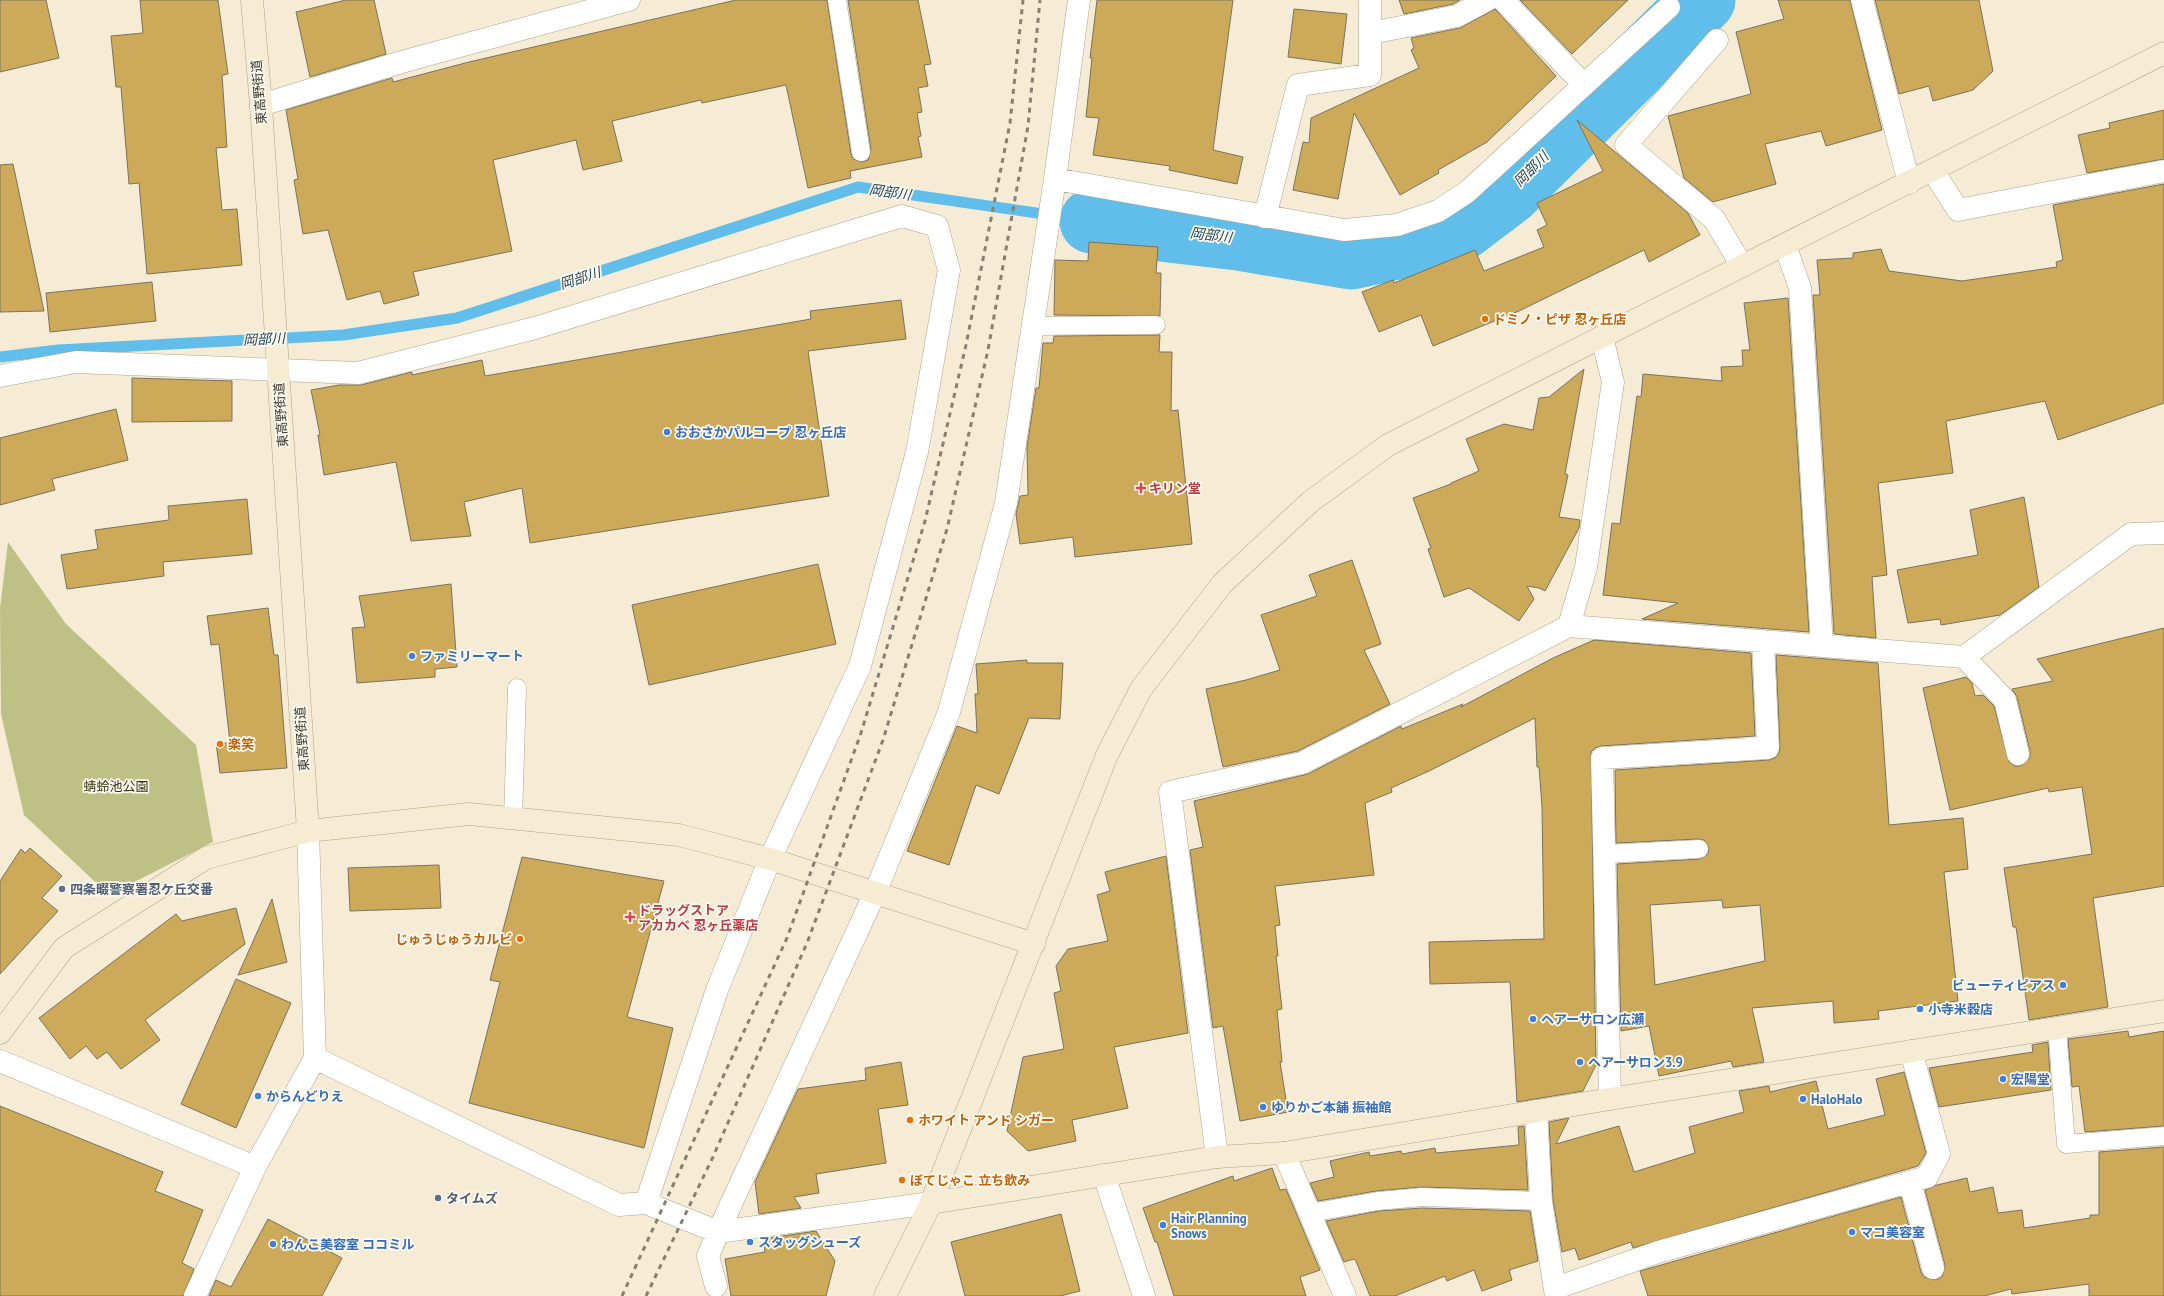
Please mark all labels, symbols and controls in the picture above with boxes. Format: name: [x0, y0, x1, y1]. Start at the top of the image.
street label: 東高野街道: [248, 59, 270, 125]
water label: 岡部川: [1510, 146, 1554, 190]
water label: 岡部川: [868, 180, 914, 204]
water label: 岡部川: [1189, 224, 1235, 247]
water label: 岡部川: [557, 262, 605, 293]
place label: ドミノ・ピザ 忍ヶ丘店: [1493, 311, 1626, 328]
marker: ドミノ・ピザ 忍ヶ丘店: [1480, 314, 1490, 324]
water label: 岡部川: [243, 329, 287, 349]
street label: 東高野街道: [270, 382, 292, 448]
place label: おおさかパルコープ 忍ヶ丘店: [675, 424, 846, 441]
marker: おおさかパルコープ 忍ヶ丘店: [662, 427, 672, 437]
place label: キリン堂: [1149, 480, 1201, 497]
marker: キリン堂: [1136, 483, 1146, 493]
place label: ファミリーマート: [420, 648, 524, 665]
marker: ファミリーマート: [407, 651, 417, 661]
street label: 東高野街道: [291, 706, 313, 772]
place label: 楽笑: [228, 736, 254, 753]
marker: 楽笑: [215, 739, 225, 749]
park label: 蜻蛉池公園: [83, 778, 149, 795]
place label: 四条畷警察署忍ケ丘交番: [70, 881, 213, 898]
marker: 四条畷警察署忍ケ丘交番: [57, 884, 67, 894]
place label: ドラッグストア アカカベ 忍ヶ丘薬店: [638, 902, 758, 934]
marker: ドラッグストア アカカベ 忍ヶ丘薬店: [625, 912, 635, 922]
place label: じゅうじゅうカルビ: [395, 931, 512, 948]
marker: じゅうじゅうカルビ: [515, 934, 525, 944]
place label: ビューティピアス: [1952, 977, 2055, 994]
marker: ビューティピアス: [2058, 980, 2068, 990]
place label: 小寺米穀店: [1928, 1001, 1993, 1018]
marker: 小寺米穀店: [1915, 1004, 1925, 1014]
place label: ヘアーサロン広瀬: [1541, 1011, 1645, 1028]
marker: ヘアーサロン広瀬: [1528, 1014, 1538, 1024]
place label: ヘアーサロン3.9: [1588, 1054, 1683, 1071]
marker: ヘアーサロン3.9: [1575, 1057, 1585, 1067]
place label: 宏陽堂: [2011, 1071, 2050, 1088]
marker: 宏陽堂: [1998, 1074, 2008, 1084]
place label: からんどりえ: [266, 1088, 344, 1105]
marker: からんどりえ: [253, 1091, 263, 1101]
place label: HaloHalo: [1811, 1091, 1862, 1108]
marker: HaloHalo: [1798, 1094, 1808, 1104]
place label: ゆりかご本舗 振袖館: [1271, 1099, 1391, 1116]
marker: ゆりかご本舗 振袖館: [1258, 1102, 1268, 1112]
place label: ホワイト アンド シガー: [918, 1112, 1054, 1129]
marker: ホワイト アンド シガー: [905, 1115, 915, 1125]
place label: ぼてじゃこ 立ち飲み: [910, 1172, 1030, 1189]
marker: ぼてじゃこ 立ち飲み: [897, 1175, 907, 1185]
place label: タイムズ: [446, 1190, 498, 1207]
marker: タイムズ: [433, 1193, 443, 1203]
place label: Hair Planning Snows: [1171, 1210, 1247, 1242]
marker: Hair Planning Snows: [1158, 1220, 1168, 1230]
place label: マコ美容室: [1860, 1224, 1925, 1241]
marker: マコ美容室: [1847, 1227, 1857, 1237]
place label: スタッグシューズ: [758, 1234, 861, 1251]
place label: わんこ美容室 ココミル: [281, 1236, 414, 1253]
marker: スタッグシューズ: [745, 1237, 755, 1247]
marker: わんこ美容室 ココミル: [268, 1239, 278, 1249]

